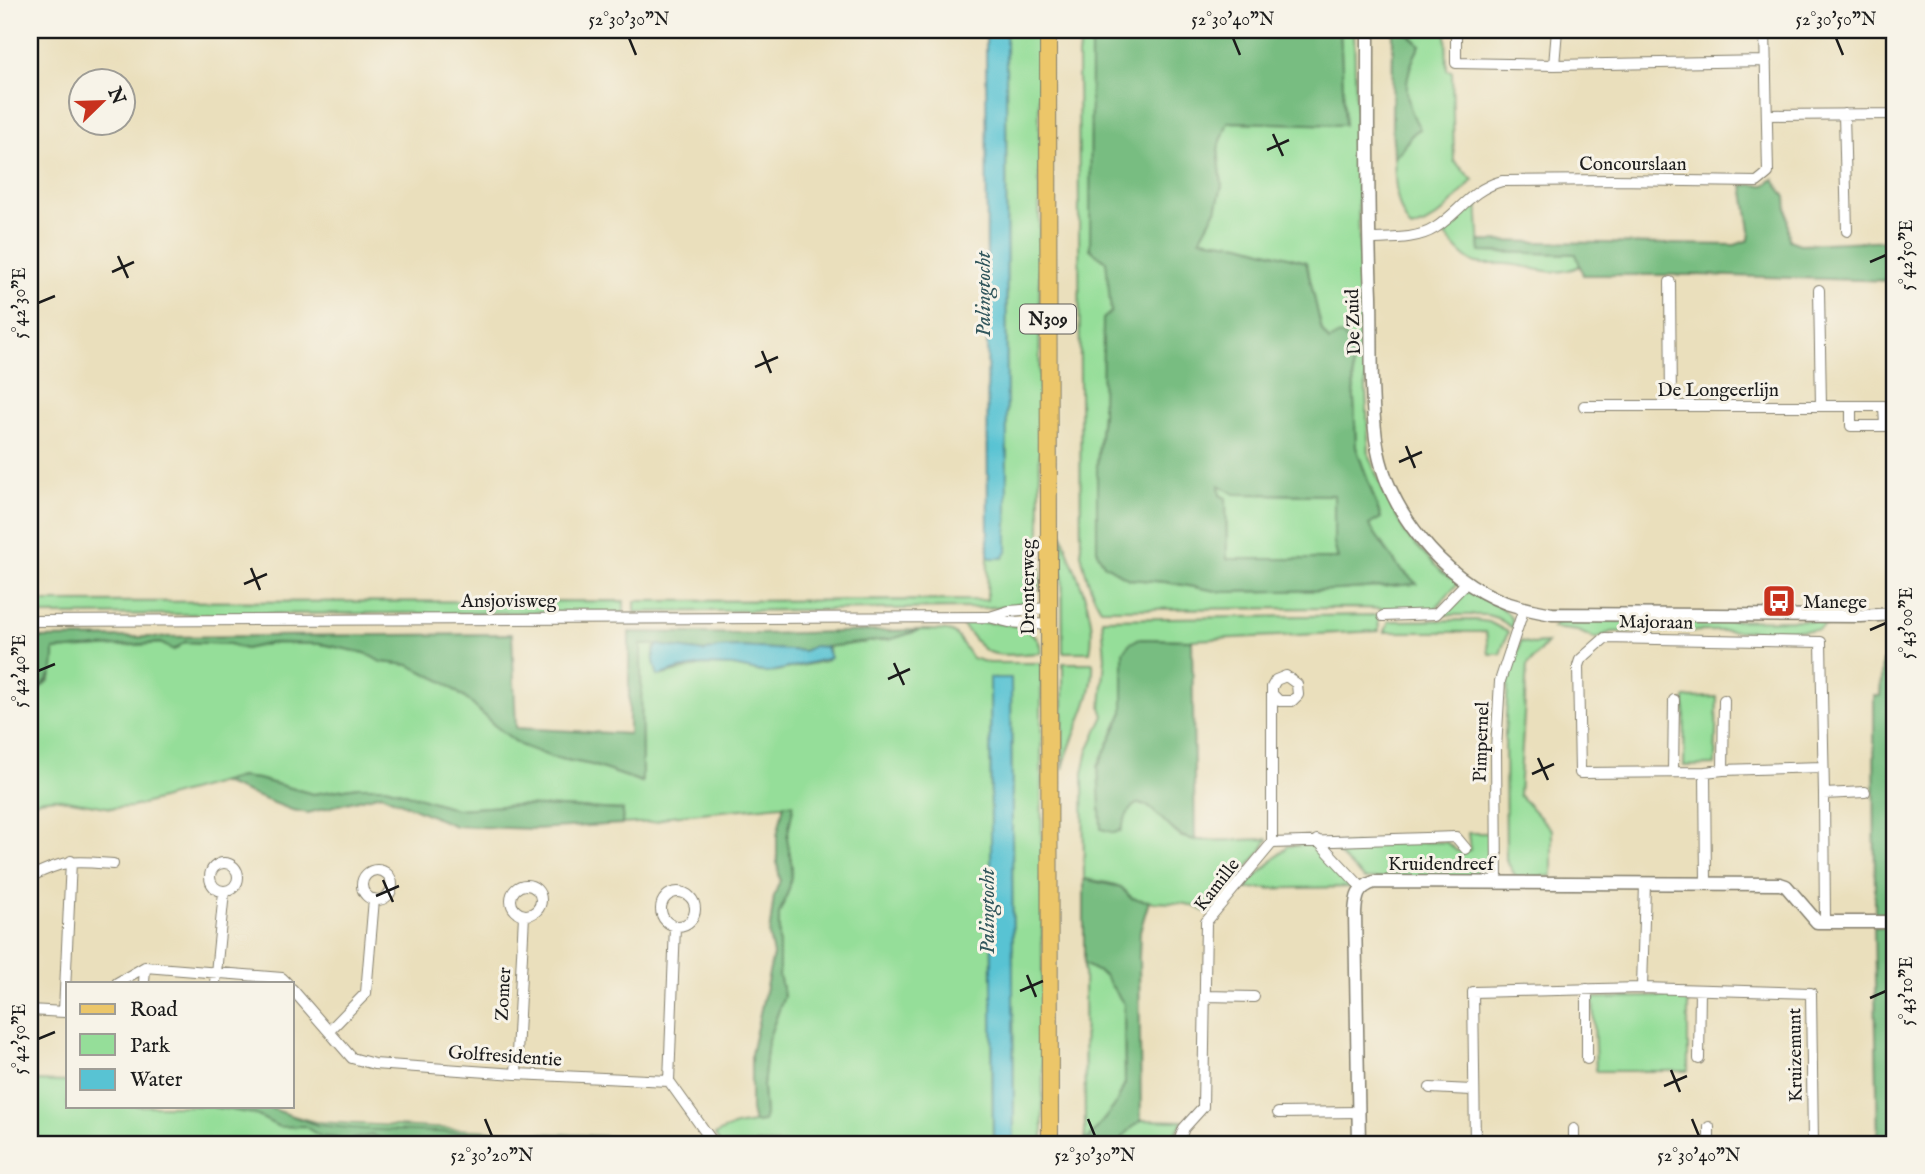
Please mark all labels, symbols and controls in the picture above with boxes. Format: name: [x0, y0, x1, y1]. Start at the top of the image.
text: 52°30'30"N: [588, 9, 670, 32]
text: 52°30'40"N: [1191, 9, 1275, 32]
text: 52°30'50"N: [1796, 9, 1877, 32]
north arrow: [66, 66, 136, 136]
text: N: [101, 83, 130, 109]
street label: Concourslaan: [1579, 153, 1687, 177]
text: 5°42'50"E: [1896, 219, 1919, 291]
water label: Palingtocht: [971, 250, 998, 337]
text: 5°42'30"E: [9, 267, 32, 339]
street label: De Zuid: [1341, 287, 1367, 356]
road number: N309: [1020, 304, 1076, 334]
street label: De Longeerlijn: [1657, 379, 1779, 403]
street label: Dronterweg: [1017, 538, 1041, 635]
bus stop icon: Manege: [1760, 582, 1798, 620]
text: 5°43'00"E: [1896, 587, 1919, 659]
street label: Ansjovisweg: [460, 590, 558, 614]
place label: Manege: [1803, 591, 1867, 615]
street label: Majoraan: [1619, 610, 1693, 636]
text: 5°42'40"E: [9, 634, 32, 708]
street label: Pimpernel: [1469, 700, 1495, 783]
street label: Kruidendreef: [1388, 853, 1497, 877]
street label: Kamille: [1189, 854, 1246, 917]
water label: Palingtocht: [975, 867, 1002, 954]
text: 5°43'10"E: [1896, 956, 1919, 1026]
street label: Zomer: [491, 967, 517, 1022]
legend: [66, 982, 294, 1108]
text: Road: [130, 997, 178, 1024]
text: 5°42'50"E: [9, 1003, 32, 1075]
street label: Kruizemunt: [1783, 1007, 1809, 1102]
text: Park: [130, 1033, 171, 1060]
street label: Golfresidentie: [447, 1041, 563, 1073]
text: Water: [130, 1067, 183, 1094]
text: 52°30'20"N: [451, 1145, 534, 1168]
text: 52°30'30"N: [1054, 1145, 1136, 1168]
text: 52°30'40"N: [1657, 1145, 1741, 1168]

